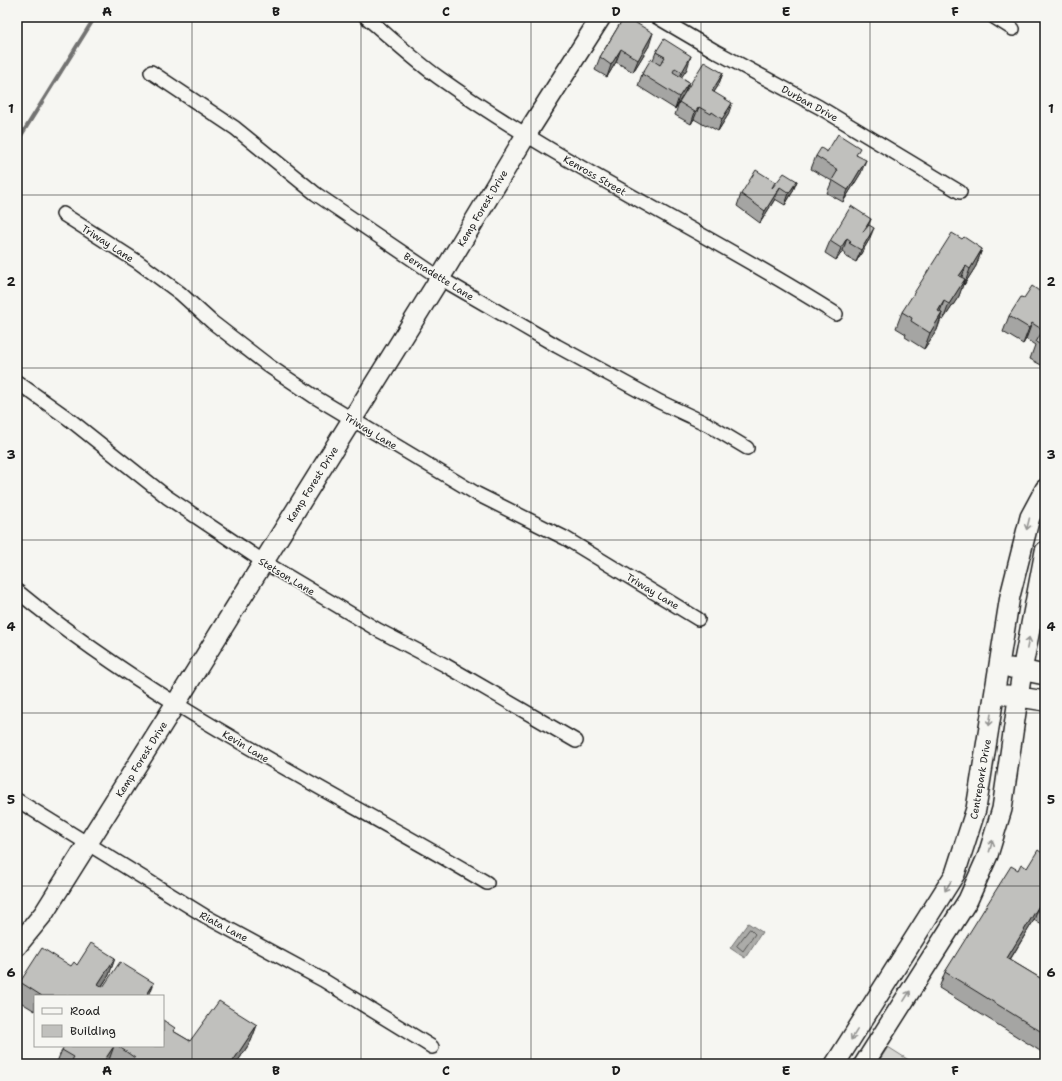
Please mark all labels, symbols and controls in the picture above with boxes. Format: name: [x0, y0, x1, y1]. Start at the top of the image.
text: A: [102, 3, 112, 20]
text: B: [272, 3, 280, 20]
text: C: [442, 3, 450, 20]
text: D: [611, 3, 621, 20]
text: E: [782, 3, 791, 20]
text: F: [951, 3, 959, 20]
street label: Durban Drive: [779, 83, 841, 125]
text: 1: [8, 100, 14, 117]
text: 1: [1048, 100, 1054, 117]
street label: Kenross Street: [561, 152, 628, 199]
street label: Kemp Forest Drive: [454, 167, 511, 249]
street label: Triway Lane: [79, 222, 137, 265]
street label: Bernadette Lane: [401, 250, 477, 303]
text: 2: [6, 273, 16, 290]
text: 2: [1046, 273, 1056, 290]
street label: Triway Lane: [342, 411, 400, 452]
street label: Kemp Forest Drive: [284, 444, 341, 525]
text: 3: [6, 446, 16, 463]
text: 3: [1046, 446, 1056, 463]
one-way arrow: [1024, 517, 1031, 530]
street label: Stetson Lane: [256, 555, 317, 598]
street label: Triway Lane: [624, 571, 682, 612]
text: 4: [6, 618, 16, 635]
text: 4: [1046, 618, 1056, 635]
one-way arrow: [1024, 637, 1032, 650]
one-way arrow: [986, 713, 994, 726]
street label: Kemp Forest Drive: [113, 719, 170, 800]
street label: Kevin Lane: [220, 727, 272, 766]
street label: Centrepark Drive: [967, 738, 994, 820]
text: 5: [7, 791, 15, 808]
text: 5: [1047, 791, 1055, 808]
one-way arrow: [988, 840, 995, 853]
one-way arrow: [944, 880, 952, 891]
street label: Riata Lane: [197, 908, 250, 945]
text: 6: [6, 964, 16, 981]
text: 6: [1046, 964, 1056, 981]
one-way arrow: [903, 990, 912, 1001]
legend: [34, 995, 164, 1047]
text: Road: [70, 1003, 101, 1019]
text: Building: [70, 1023, 116, 1039]
one-way arrow: [850, 1029, 858, 1040]
text: A: [102, 1062, 112, 1079]
text: B: [272, 1062, 280, 1079]
text: C: [442, 1062, 450, 1079]
text: D: [611, 1062, 621, 1079]
text: E: [782, 1062, 791, 1079]
text: F: [951, 1062, 959, 1079]

